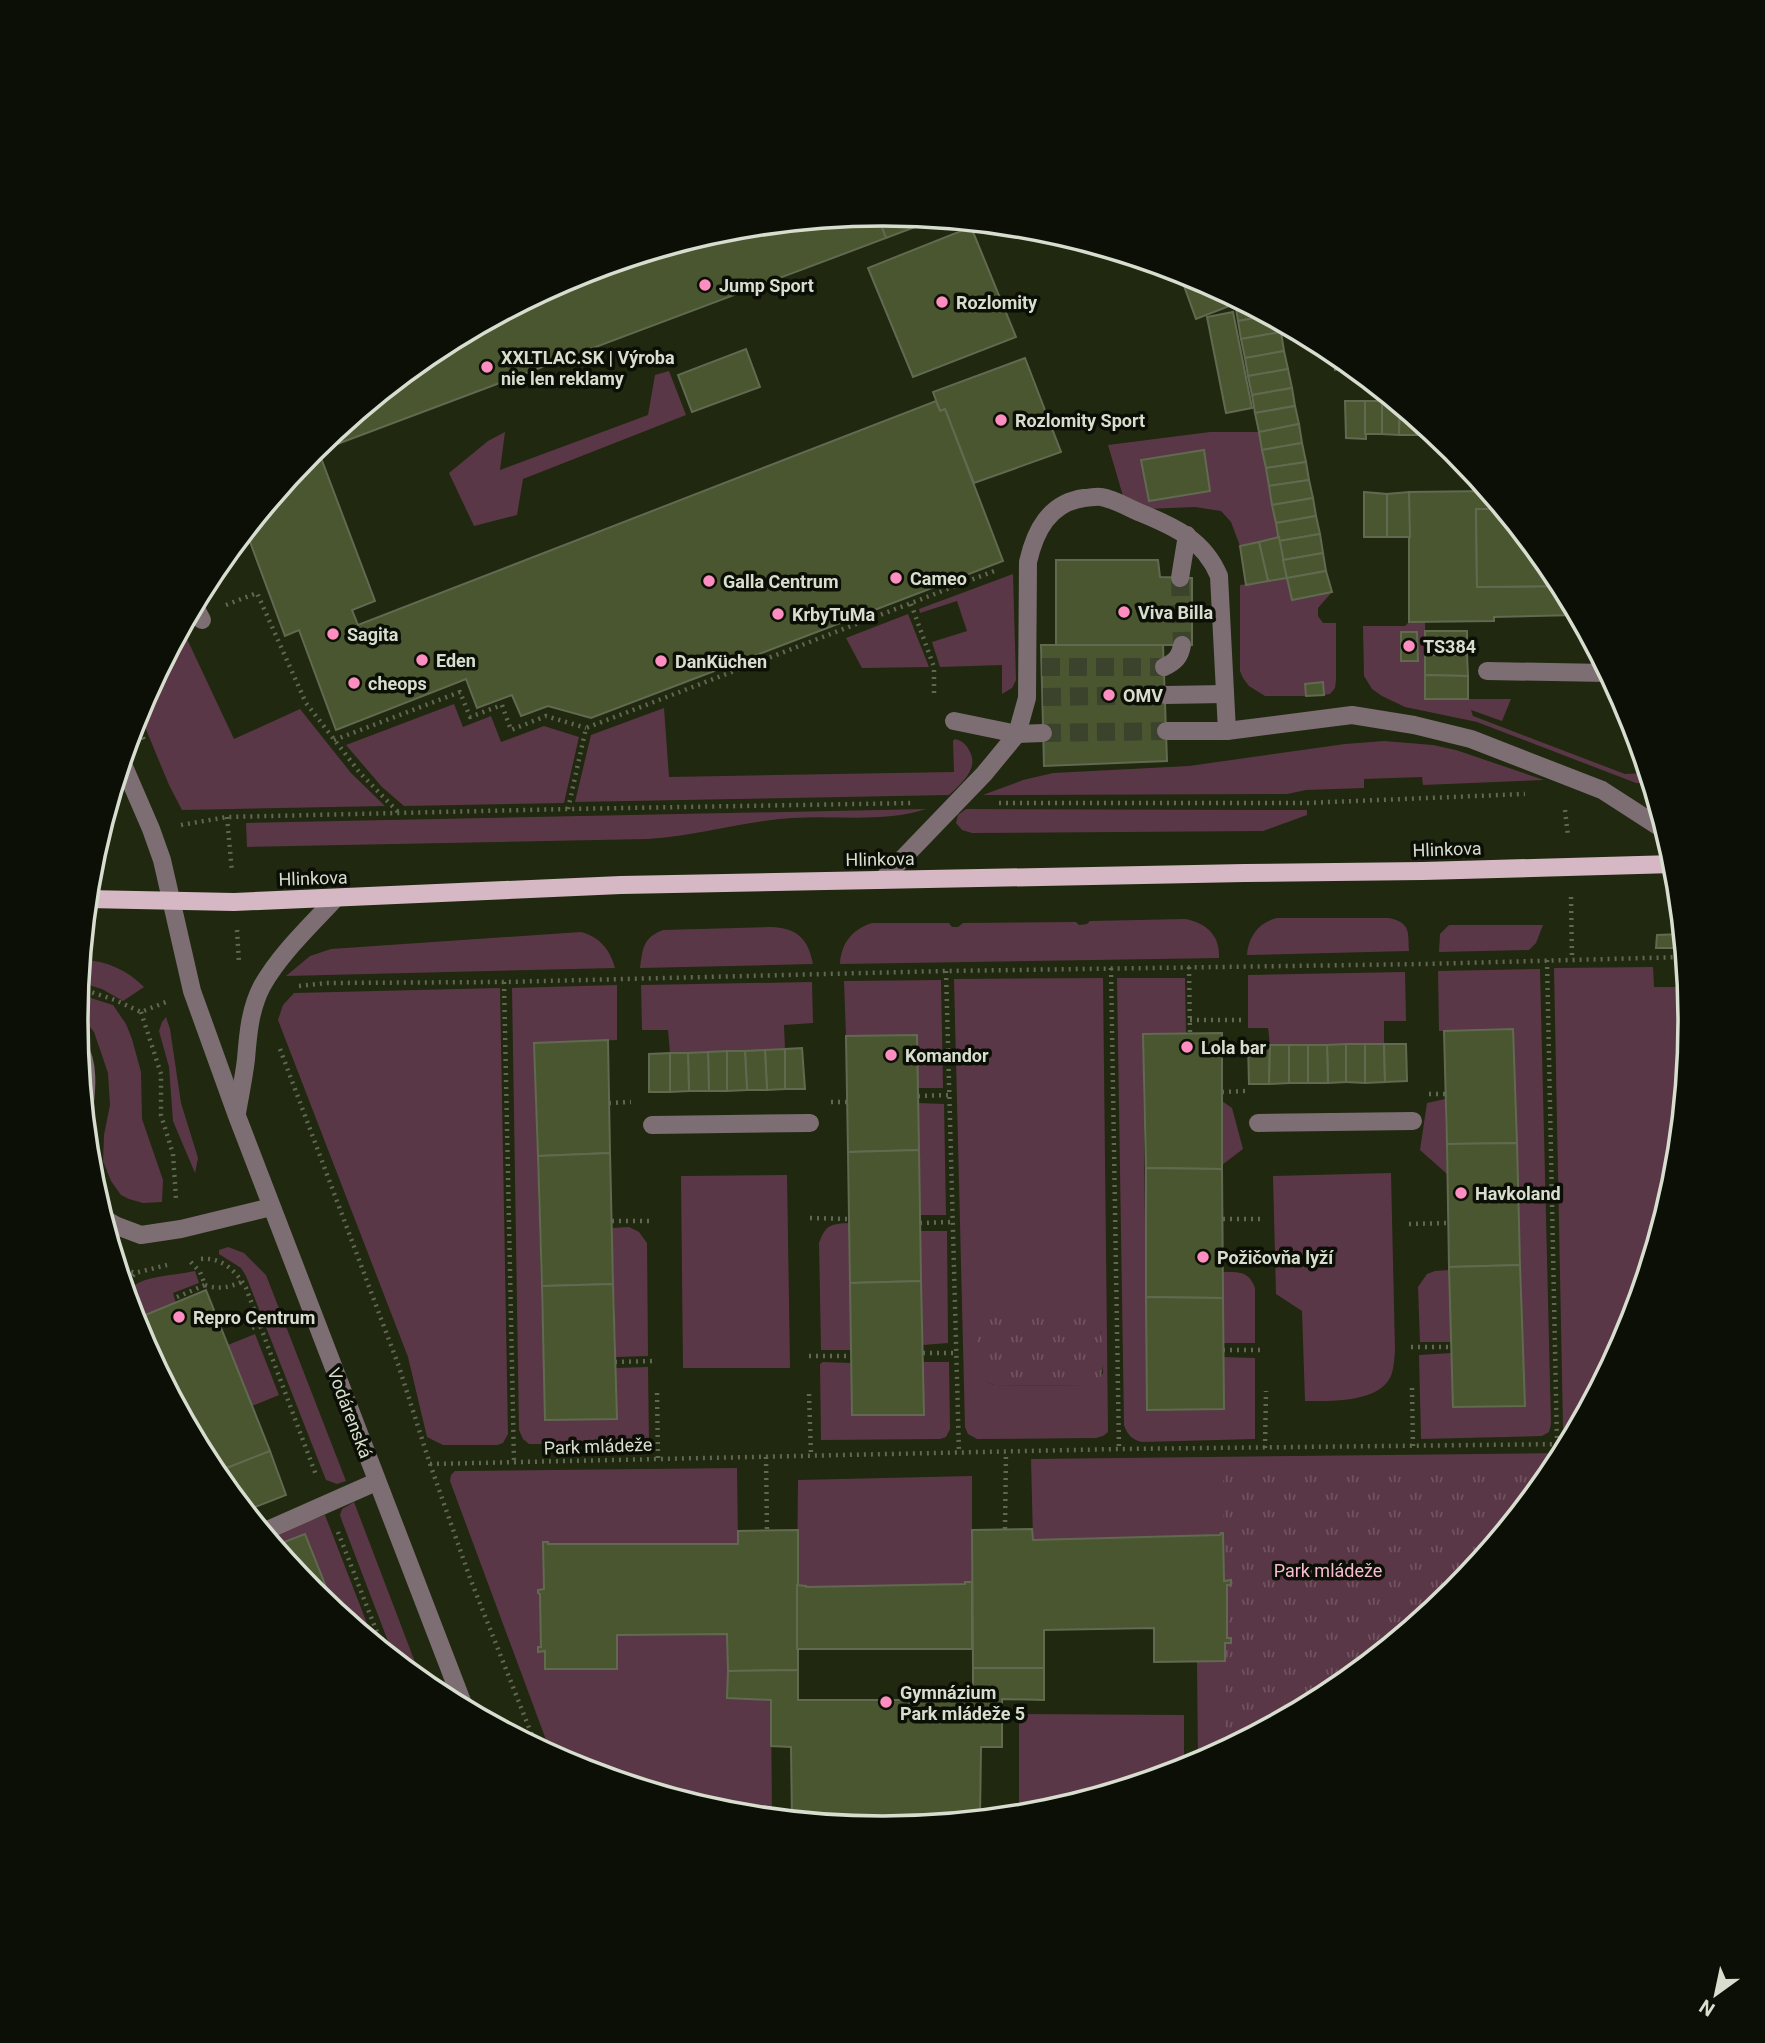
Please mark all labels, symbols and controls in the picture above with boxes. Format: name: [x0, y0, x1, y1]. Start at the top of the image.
place label: Jump Sport: [719, 275, 814, 296]
marker: Jump Sport: [697, 277, 713, 293]
place label: Rozlomity: [956, 292, 1038, 313]
marker: Rozlomity: [934, 294, 950, 310]
place label: XXLTLAC.SK | Výroba nie len reklamy: [501, 347, 675, 389]
marker: XXLTLAC.SK | Výroba nie len reklamy: [479, 359, 495, 375]
place label: Rozlomity Sport: [1015, 410, 1145, 431]
marker: Rozlomity Sport: [993, 412, 1009, 428]
place label: Cameo: [910, 568, 967, 589]
marker: Cameo: [888, 570, 904, 586]
place label: Galla Centrum: [723, 571, 838, 592]
marker: Galla Centrum: [701, 573, 717, 589]
place label: Viva Billa: [1138, 602, 1213, 623]
place label: KrbyTuMa: [792, 604, 875, 625]
marker: Viva Billa: [1116, 604, 1132, 620]
marker: KrbyTuMa: [770, 606, 786, 622]
place label: Sagita: [347, 624, 399, 645]
marker: Sagita: [325, 626, 341, 642]
place label: TS384: [1423, 636, 1476, 657]
marker: TS384: [1401, 638, 1417, 654]
place label: Eden: [436, 650, 476, 671]
place label: DanKüchen: [675, 651, 767, 672]
marker: Eden: [414, 652, 430, 668]
marker: DanKüchen: [653, 653, 669, 669]
place label: cheops: [368, 673, 427, 694]
marker: cheops: [346, 675, 362, 691]
place label: OMV: [1123, 685, 1163, 706]
marker: OMV: [1101, 687, 1117, 703]
street label: Hlinkova: [1412, 837, 1482, 861]
street label: Hlinkova: [845, 848, 915, 870]
street label: Hlinkova: [278, 866, 348, 890]
place label: Lola bar: [1201, 1037, 1267, 1058]
marker: Lola bar: [1179, 1039, 1195, 1055]
place label: Komandor: [905, 1045, 989, 1066]
marker: Komandor: [883, 1047, 899, 1063]
place label: Havkoland: [1475, 1183, 1561, 1204]
marker: Havkoland: [1453, 1185, 1469, 1201]
place label: Požičovňa lyží: [1217, 1247, 1334, 1268]
marker: Požičovňa lyží: [1195, 1249, 1211, 1265]
place label: Repro Centrum: [193, 1307, 315, 1328]
marker: Repro Centrum: [171, 1309, 187, 1325]
street label: Vodárenská: [323, 1365, 377, 1461]
street label: Park mládeže: [543, 1434, 653, 1458]
park label: Park mládeže: [1274, 1560, 1382, 1581]
place label: Gymnázium Park mládeže 5: [900, 1682, 1025, 1724]
marker: Gymnázium Park mládeže 5: [878, 1694, 894, 1710]
north arrow: [1681, 1959, 1751, 2029]
text: N: [1695, 1995, 1719, 2021]

